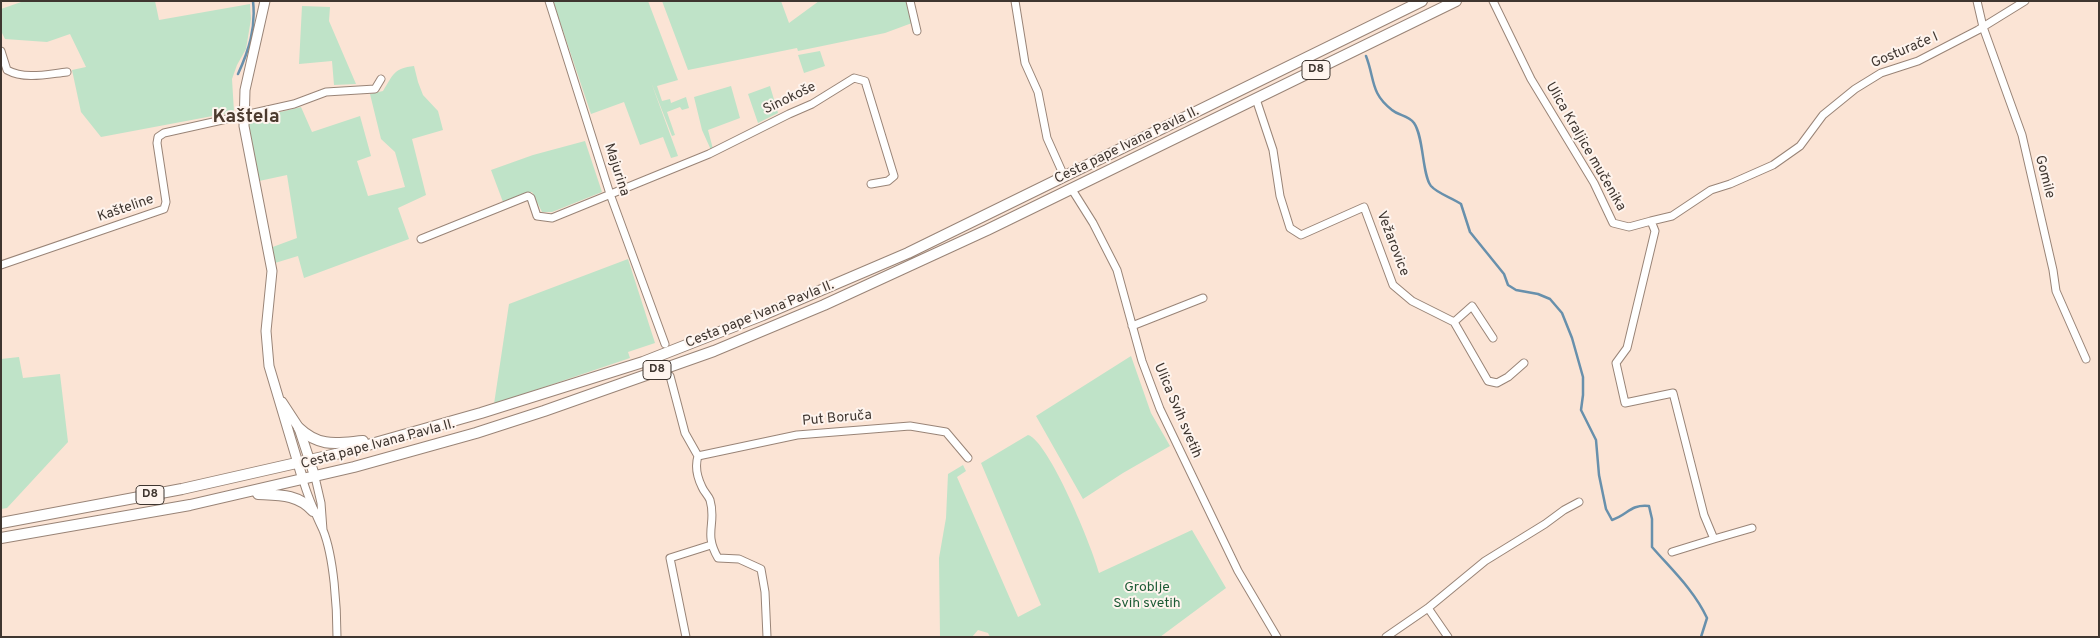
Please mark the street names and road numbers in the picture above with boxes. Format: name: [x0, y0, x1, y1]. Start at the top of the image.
street label: Gosturače I: [1869, 29, 1941, 73]
road number: D8: [1302, 60, 1330, 80]
street label: Sinokoše: [761, 79, 819, 119]
street label: Ulica Kraljice mučenika: [1541, 80, 1629, 214]
street label: Cesta pape Ivana Pavla II.: [1052, 104, 1202, 188]
street label: Majurina: [600, 142, 632, 198]
street label: Gomile: [2030, 154, 2058, 200]
street label: Kašteline: [96, 192, 156, 226]
street label: Vežarovice: [1372, 209, 1412, 279]
street label: Cesta pape Ivana Pavla II.: [683, 277, 837, 353]
road number: D8: [643, 360, 671, 380]
street label: Ulica Svih svetih: [1149, 361, 1205, 461]
street label: Put Boruča: [801, 408, 873, 430]
street label: Cesta pape Ivana Pavla II.: [299, 416, 457, 474]
road number: D8: [136, 486, 164, 504]

